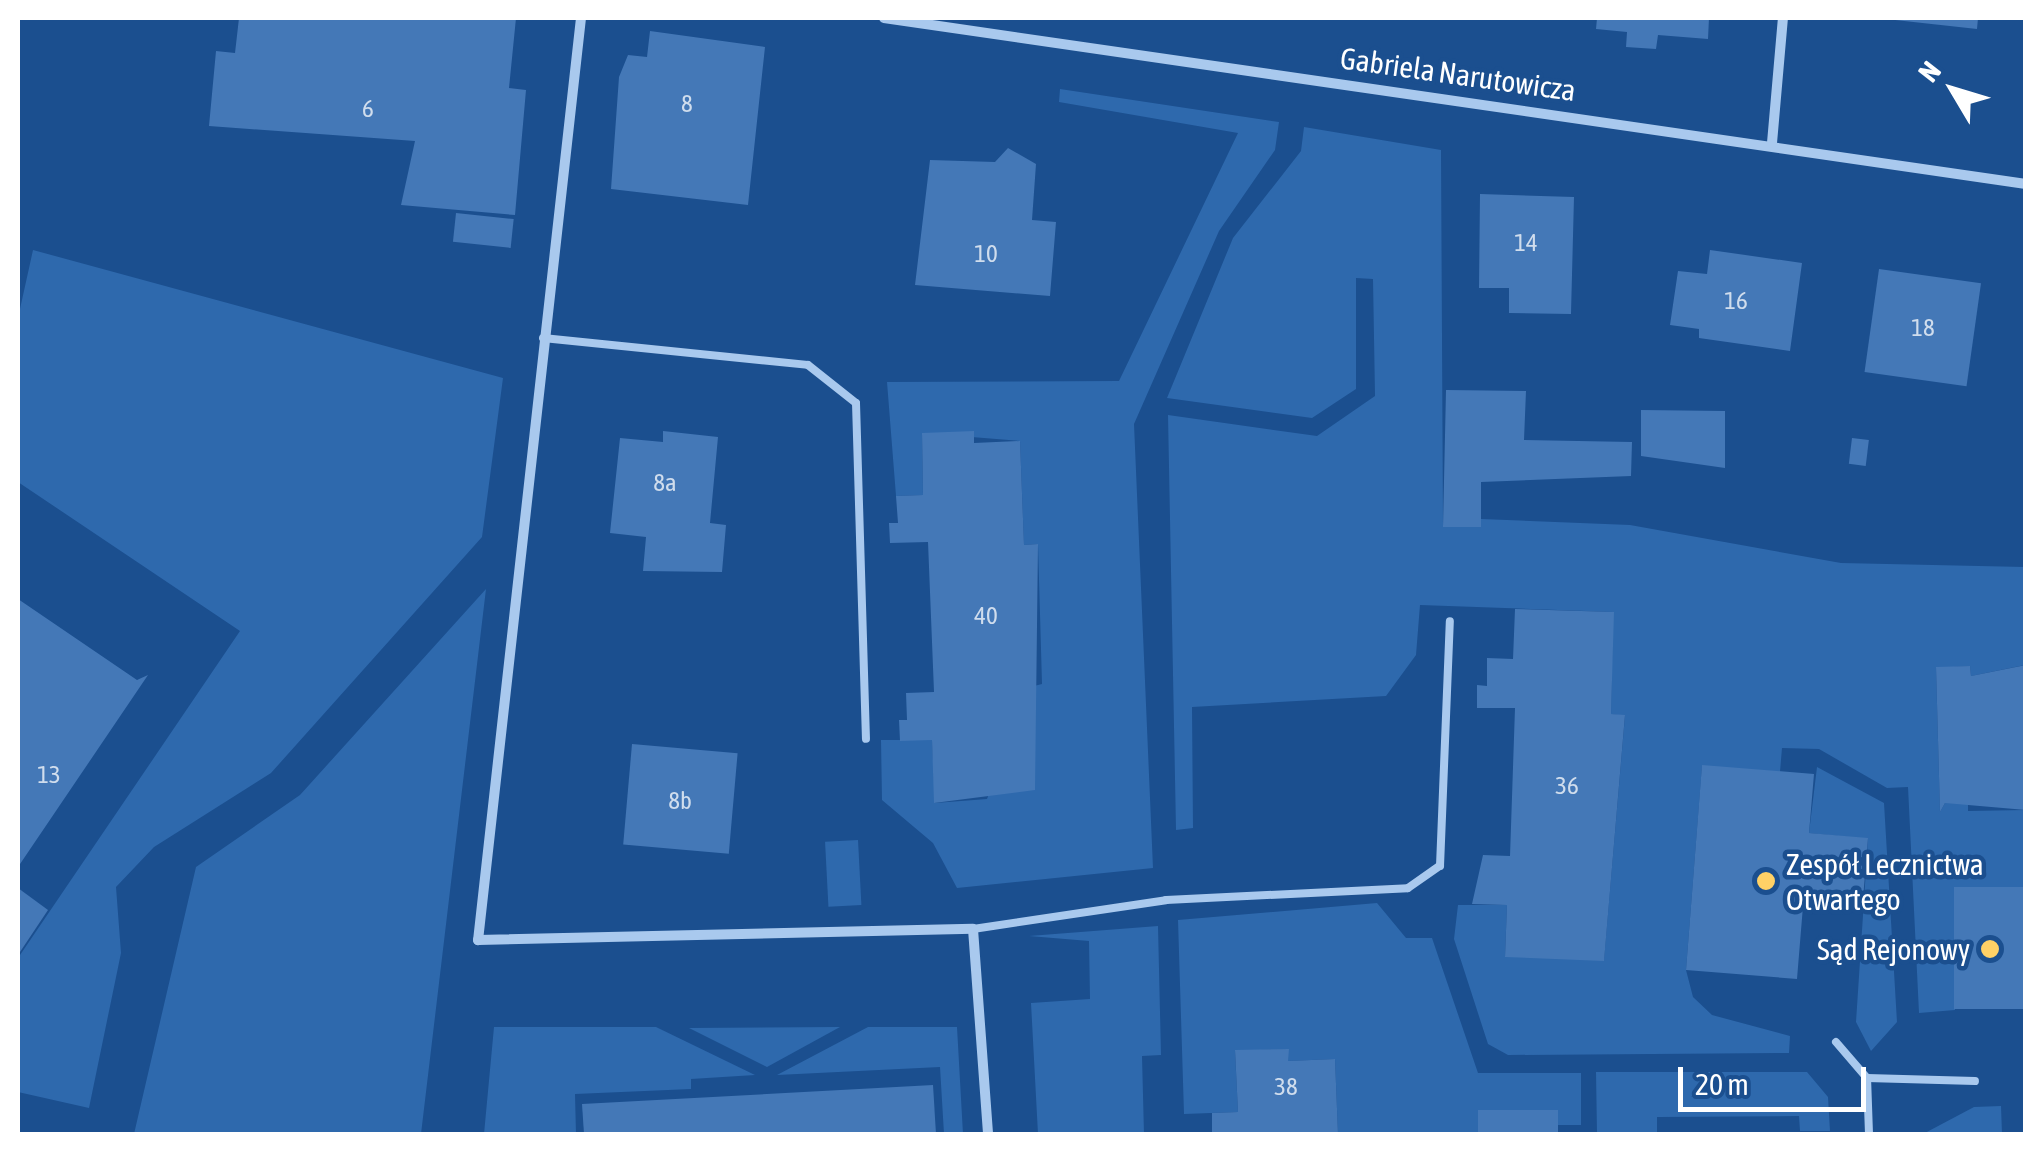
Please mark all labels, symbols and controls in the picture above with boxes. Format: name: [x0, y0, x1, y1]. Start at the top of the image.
street label: Gabriela Narutowicza: [1338, 40, 1578, 108]
north arrow: [1903, 40, 2003, 140]
text: N: [1912, 55, 1947, 88]
house number: 8: [681, 88, 693, 118]
house number: 6: [362, 93, 374, 123]
house number: 14: [1514, 227, 1538, 257]
house number: 10: [974, 238, 998, 268]
house number: 16: [1724, 285, 1748, 315]
house number: 18: [1911, 312, 1935, 342]
house number: 8a: [653, 467, 677, 497]
house number: 40: [974, 600, 998, 630]
house number: 13: [37, 759, 61, 789]
house number: 36: [1555, 770, 1579, 800]
house number: 8b: [668, 785, 692, 815]
place label: Zespół Lecznictwa Otwartego: [1786, 846, 1984, 916]
marker: Zespół Lecznictwa Otwartego: [1755, 870, 1777, 892]
place label: Sąd Rejonowy: [1817, 931, 1970, 967]
marker: Sąd Rejonowy: [1979, 938, 2001, 960]
scale bar: [1683, 1047, 1870, 1109]
text: 20 m: [1695, 1067, 1749, 1101]
house number: 38: [1274, 1071, 1298, 1101]

